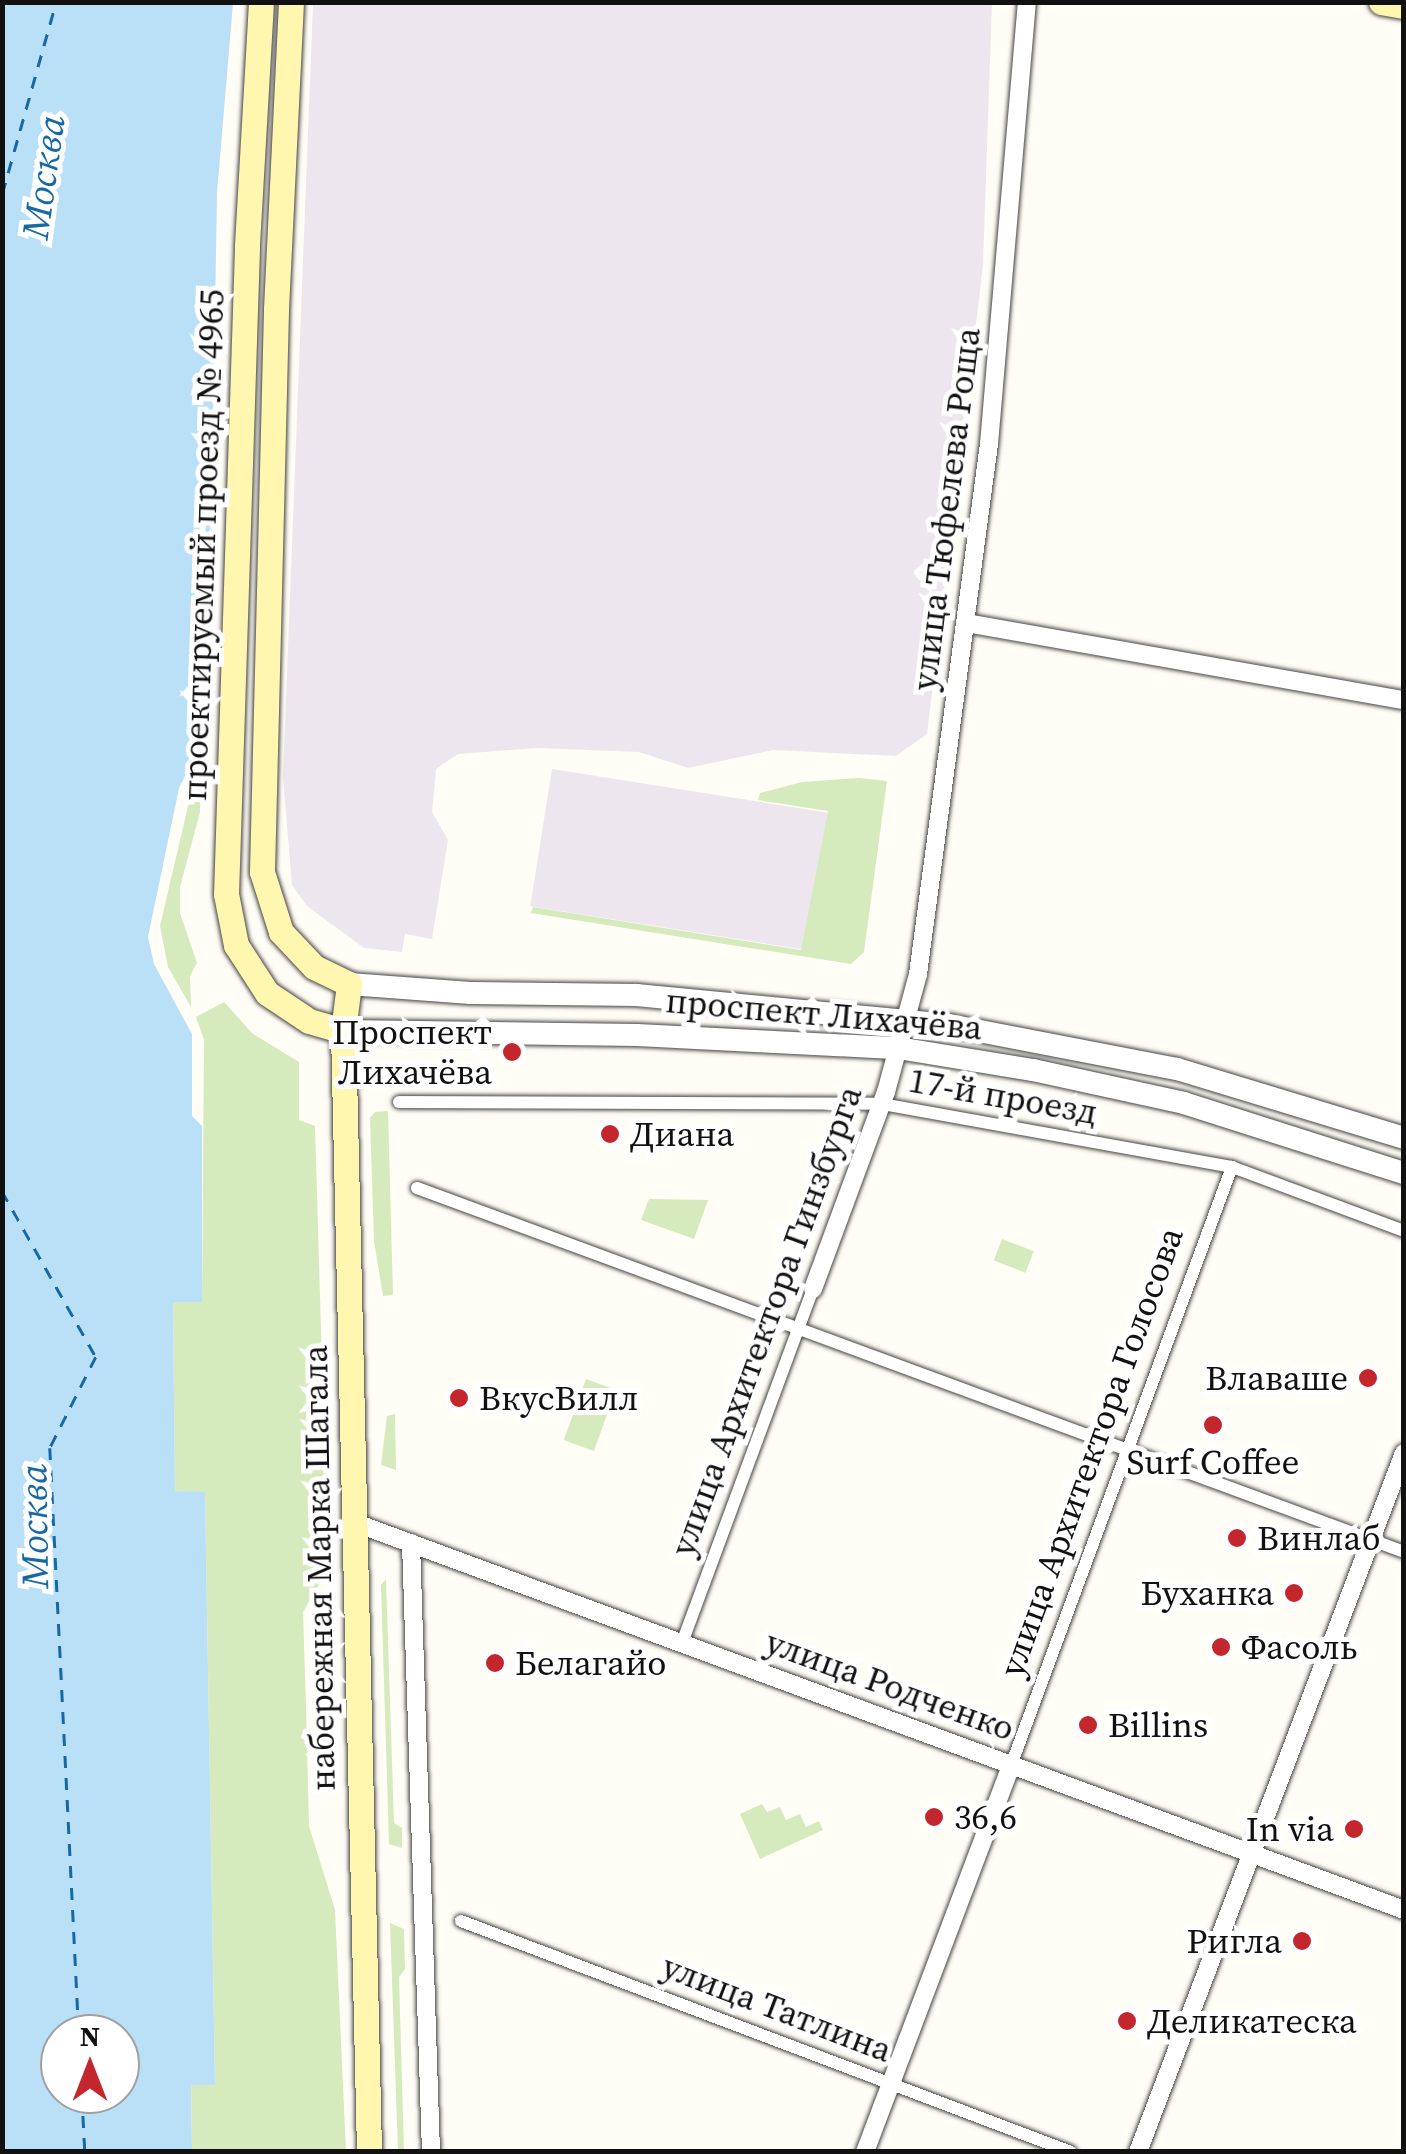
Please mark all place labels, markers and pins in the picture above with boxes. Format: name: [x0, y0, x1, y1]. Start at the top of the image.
place label: Проспект Лихачёва: [332, 1011, 492, 1093]
marker: Проспект Лихачёва: [501, 1041, 523, 1063]
place label: Диана: [630, 1113, 734, 1155]
marker: Диана: [599, 1123, 621, 1145]
place label: Влаваше: [1205, 1357, 1348, 1399]
marker: Влаваше: [1357, 1367, 1379, 1389]
place label: ВкусВилл: [479, 1377, 639, 1419]
marker: ВкусВилл: [448, 1387, 470, 1409]
marker: Surf Coffee: [1202, 1414, 1224, 1436]
place label: Surf Coffee: [1127, 1441, 1299, 1483]
place label: Винлаб: [1257, 1517, 1380, 1559]
marker: Винлаб: [1226, 1527, 1248, 1549]
place label: Буханка: [1140, 1572, 1274, 1614]
marker: Буханка: [1283, 1582, 1305, 1604]
place label: Фасоль: [1241, 1626, 1358, 1668]
marker: Фасоль: [1210, 1636, 1232, 1658]
place label: Белагайо: [515, 1642, 666, 1684]
marker: Белагайо: [484, 1652, 506, 1674]
place label: Billins: [1108, 1704, 1208, 1746]
marker: Billins: [1077, 1714, 1099, 1736]
place label: 36,6: [954, 1796, 1017, 1838]
marker: 36,6: [923, 1806, 945, 1828]
place label: In via: [1246, 1808, 1334, 1850]
marker: In via: [1343, 1818, 1365, 1840]
place label: Ригла: [1187, 1920, 1282, 1962]
marker: Ригла: [1291, 1930, 1313, 1952]
place label: Деликатеска: [1147, 2000, 1357, 2042]
marker: Деликатеска: [1116, 2010, 1138, 2032]

